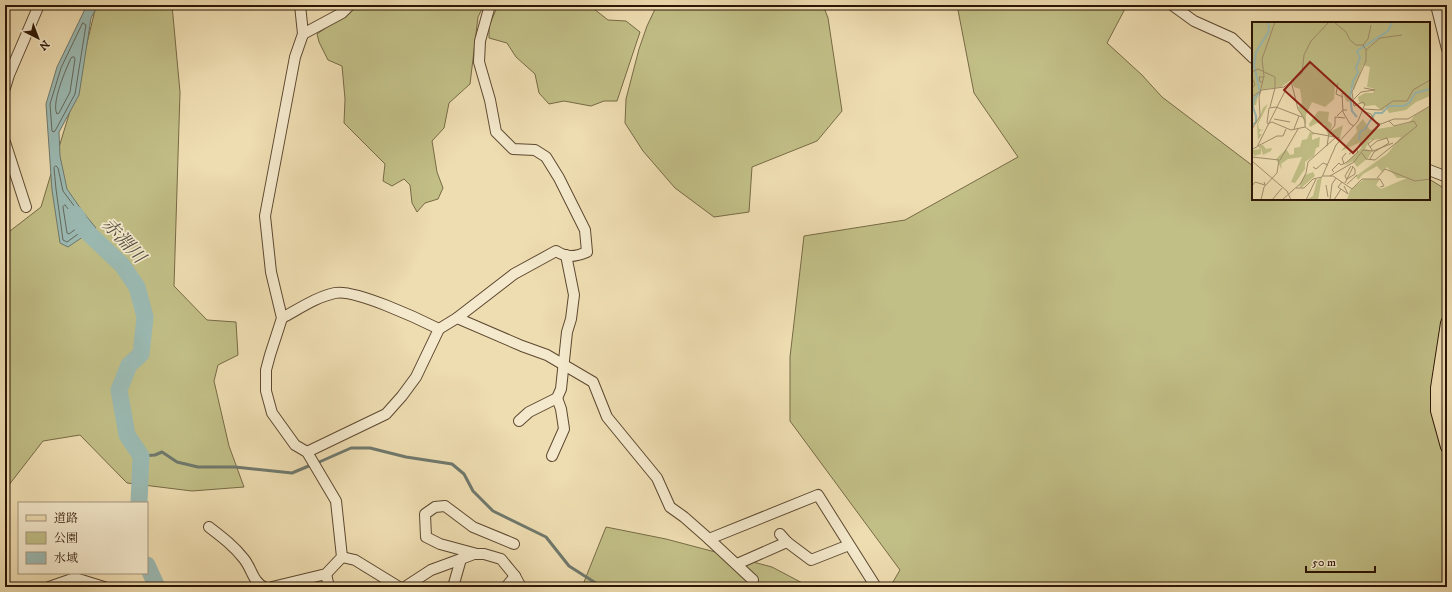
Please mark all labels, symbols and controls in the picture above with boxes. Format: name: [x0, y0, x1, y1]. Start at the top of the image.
north arrow: [18, 18, 58, 58]
inset map: [1252, 22, 1430, 200]
text: N: [36, 36, 52, 53]
water label: 赤淵川: [97, 214, 151, 270]
legend: [18, 502, 148, 574]
text: 道路: [54, 511, 78, 526]
text: 公園: [54, 531, 78, 546]
scale bar: [1306, 548, 1375, 574]
text: 水域: [54, 551, 78, 566]
text: 50 m: [1312, 555, 1336, 570]

